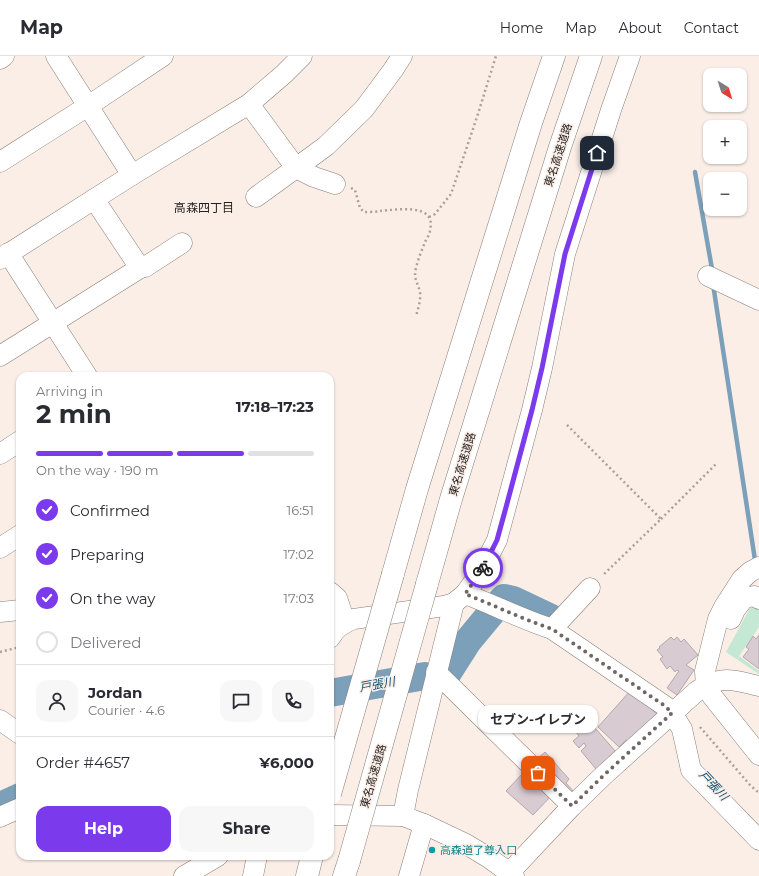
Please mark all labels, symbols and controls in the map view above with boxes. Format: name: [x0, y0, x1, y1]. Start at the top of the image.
text: Map: [20, 16, 63, 39]
text: Home: [500, 19, 543, 37]
text: Map: [565, 19, 596, 37]
text: About: [618, 19, 662, 37]
text: Contact: [684, 19, 739, 37]
north arrow: [703, 68, 747, 112]
map controls: [703, 68, 747, 216]
button: +: [703, 120, 747, 164]
street label: 東名高速道路: [541, 121, 575, 189]
pin: [580, 136, 614, 170]
icon: home: [586, 142, 608, 164]
button: −: [703, 172, 747, 216]
district label: 高森四丁目: [174, 200, 234, 215]
text: Arriving in: [36, 383, 103, 399]
text: 17:18–17:23: [236, 397, 314, 416]
text: 2 min: [36, 398, 112, 430]
street label: 東名高速道路: [446, 430, 478, 498]
text: On the way · 190 m: [36, 462, 159, 478]
icon: check: [36, 499, 58, 521]
text: Confirmed: [70, 501, 150, 520]
text: 16:51: [287, 502, 314, 518]
icon: check: [36, 543, 58, 565]
text: Preparing: [70, 545, 145, 564]
text: 17:02: [283, 546, 314, 562]
courier: [463, 548, 503, 588]
icon: bike: [472, 557, 494, 579]
icon: check: [36, 587, 58, 609]
text: On the way: [70, 589, 155, 608]
text: 17:03: [283, 590, 314, 606]
text: Delivered: [70, 633, 142, 652]
water label: 戸張川: [358, 673, 398, 695]
button: person: [36, 680, 78, 722]
button: chat: [220, 680, 262, 722]
button: phone: [272, 680, 314, 722]
text: Jordan: [88, 683, 142, 702]
text: Courier · 4.6: [88, 702, 165, 718]
callout: セブン-イレブン: [478, 705, 598, 733]
text: セブン-イレブン: [490, 711, 586, 727]
street label: 東名高速道路: [357, 742, 389, 810]
text: Order #4657: [36, 753, 130, 772]
text: ¥6,000: [259, 753, 314, 772]
pin: [521, 756, 555, 790]
icon: bag: [527, 762, 549, 784]
water label: 戸張川: [696, 767, 733, 805]
button: Help: [36, 806, 171, 852]
button: Share: [179, 806, 314, 852]
place label: 高森道了尊入口: [440, 843, 517, 857]
marker: 高森道了尊入口: [427, 845, 437, 855]

